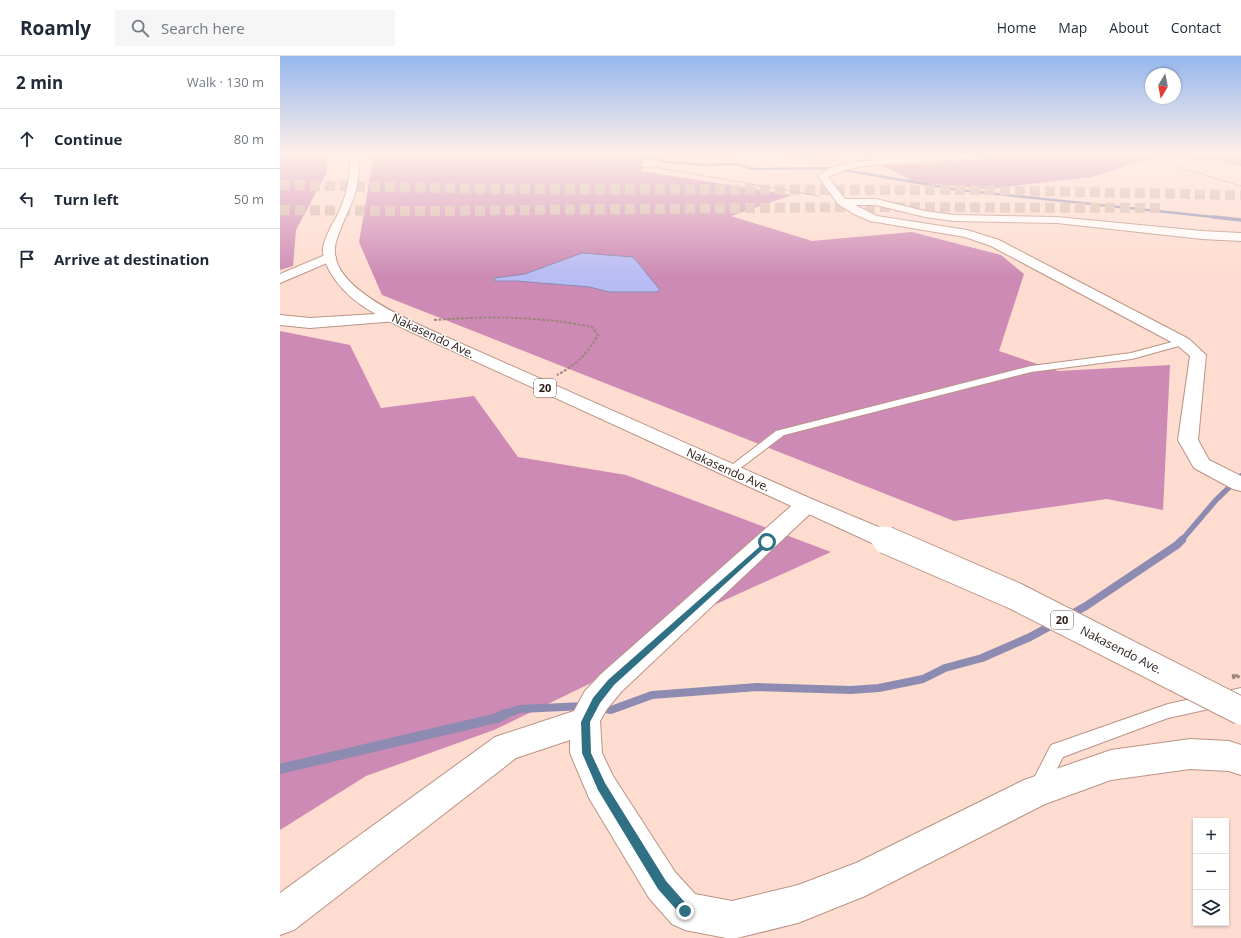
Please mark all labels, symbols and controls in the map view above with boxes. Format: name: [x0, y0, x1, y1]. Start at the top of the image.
search box: [115, 10, 395, 46]
text: Roamly: [20, 15, 91, 41]
icon: search: [129, 17, 151, 39]
text: Search here: [161, 18, 245, 38]
text: Home: [997, 18, 1036, 37]
text: Map: [1058, 18, 1087, 37]
text: About: [1109, 18, 1149, 37]
text: Contact: [1171, 18, 1221, 37]
north arrow: [1145, 68, 1181, 104]
text: 2 min: [16, 71, 63, 94]
text: Walk · 130 m: [187, 73, 264, 91]
icon: ahead: [16, 128, 38, 150]
text: Continue: [54, 129, 122, 149]
text: 80 m: [234, 130, 264, 148]
icon: left: [16, 188, 38, 210]
text: Turn left: [54, 189, 119, 209]
text: 50 m: [234, 190, 264, 208]
icon: arrive: [16, 248, 38, 270]
text: Arrive at destination: [54, 249, 209, 269]
street label: Nakasendo Ave.: [389, 309, 477, 362]
road number: 20: [534, 379, 556, 397]
street label: Nakasendo Ave.: [684, 444, 773, 496]
route start: [758, 533, 776, 551]
road number: 20: [1051, 611, 1073, 629]
street label: Nakasendo Ave.: [1077, 622, 1165, 677]
map controls: [1193, 818, 1229, 926]
button: +: [1193, 818, 1229, 854]
button: −: [1193, 854, 1229, 890]
button: layers: [1193, 890, 1229, 926]
route end: [676, 902, 694, 920]

